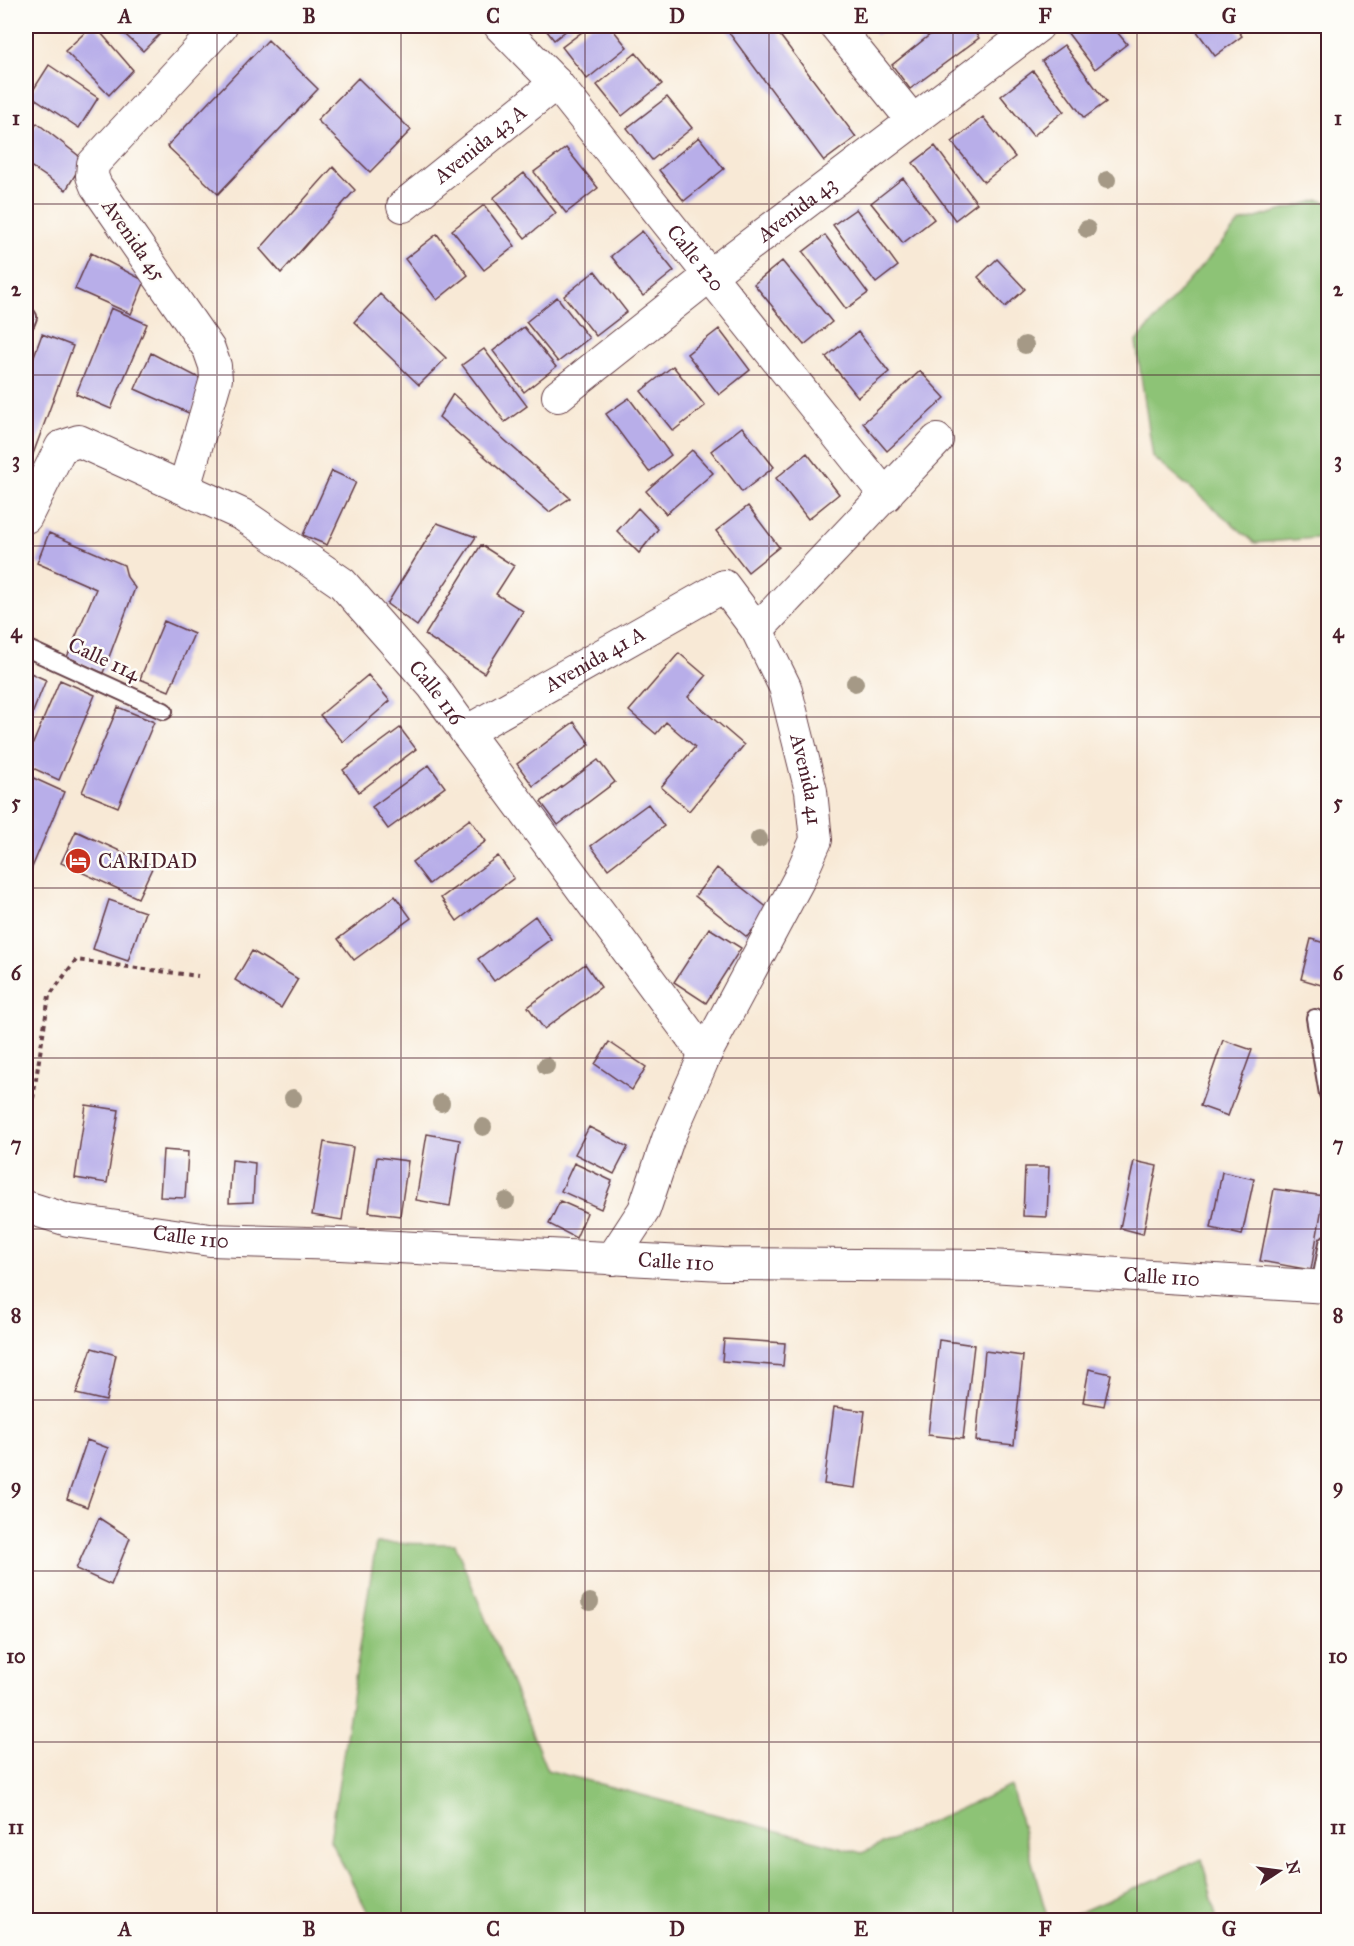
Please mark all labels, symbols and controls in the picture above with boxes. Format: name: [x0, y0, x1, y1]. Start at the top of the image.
text: A: [116, 4, 132, 28]
text: B: [302, 4, 316, 28]
text: C: [486, 4, 500, 28]
text: D: [669, 4, 685, 28]
text: E: [854, 4, 869, 28]
text: F: [1038, 4, 1052, 28]
text: G: [1222, 4, 1237, 28]
street label: Avenida 43 A: [428, 99, 532, 190]
text: 1: [12, 106, 20, 130]
text: 1: [1334, 106, 1342, 130]
street label: Avenida 43: [751, 171, 842, 248]
street label: Avenida 45: [96, 193, 172, 286]
street label: Calle 120: [661, 219, 731, 297]
text: 2: [11, 277, 22, 301]
text: 2: [1333, 277, 1344, 301]
text: 3: [12, 448, 20, 473]
text: 3: [1334, 448, 1342, 473]
text: 4: [10, 619, 22, 644]
text: 4: [1332, 619, 1344, 644]
street label: Avenida 41 A: [539, 620, 650, 698]
street label: Calle 114: [64, 631, 145, 687]
street label: Calle 116: [403, 655, 470, 731]
street label: Avenida 41: [784, 730, 827, 826]
text: 5: [11, 790, 21, 814]
text: 5: [1333, 790, 1343, 814]
hotel icon: CARIDAD: [63, 846, 93, 876]
place label: CARIDAD: [98, 848, 197, 874]
text: 6: [11, 961, 23, 985]
text: 6: [1333, 961, 1345, 985]
text: 7: [11, 1132, 22, 1156]
text: 7: [1333, 1132, 1344, 1156]
street label: Calle 110: [151, 1219, 229, 1254]
street label: Calle 110: [637, 1247, 715, 1277]
street label: Calle 110: [1123, 1261, 1201, 1292]
text: 8: [11, 1303, 21, 1327]
text: 8: [1333, 1303, 1343, 1327]
text: 9: [11, 1474, 21, 1499]
text: 9: [1333, 1474, 1343, 1499]
text: 10: [6, 1644, 26, 1668]
text: 10: [1328, 1644, 1348, 1668]
text: 11: [8, 1815, 24, 1839]
text: 11: [1330, 1815, 1346, 1839]
north arrow: [1249, 1841, 1309, 1901]
text: N: [1282, 1859, 1304, 1877]
text: A: [116, 1917, 132, 1941]
text: B: [302, 1917, 316, 1941]
text: C: [486, 1917, 500, 1941]
text: D: [669, 1917, 685, 1941]
text: E: [854, 1917, 869, 1941]
text: F: [1038, 1917, 1052, 1941]
text: G: [1222, 1917, 1237, 1941]

